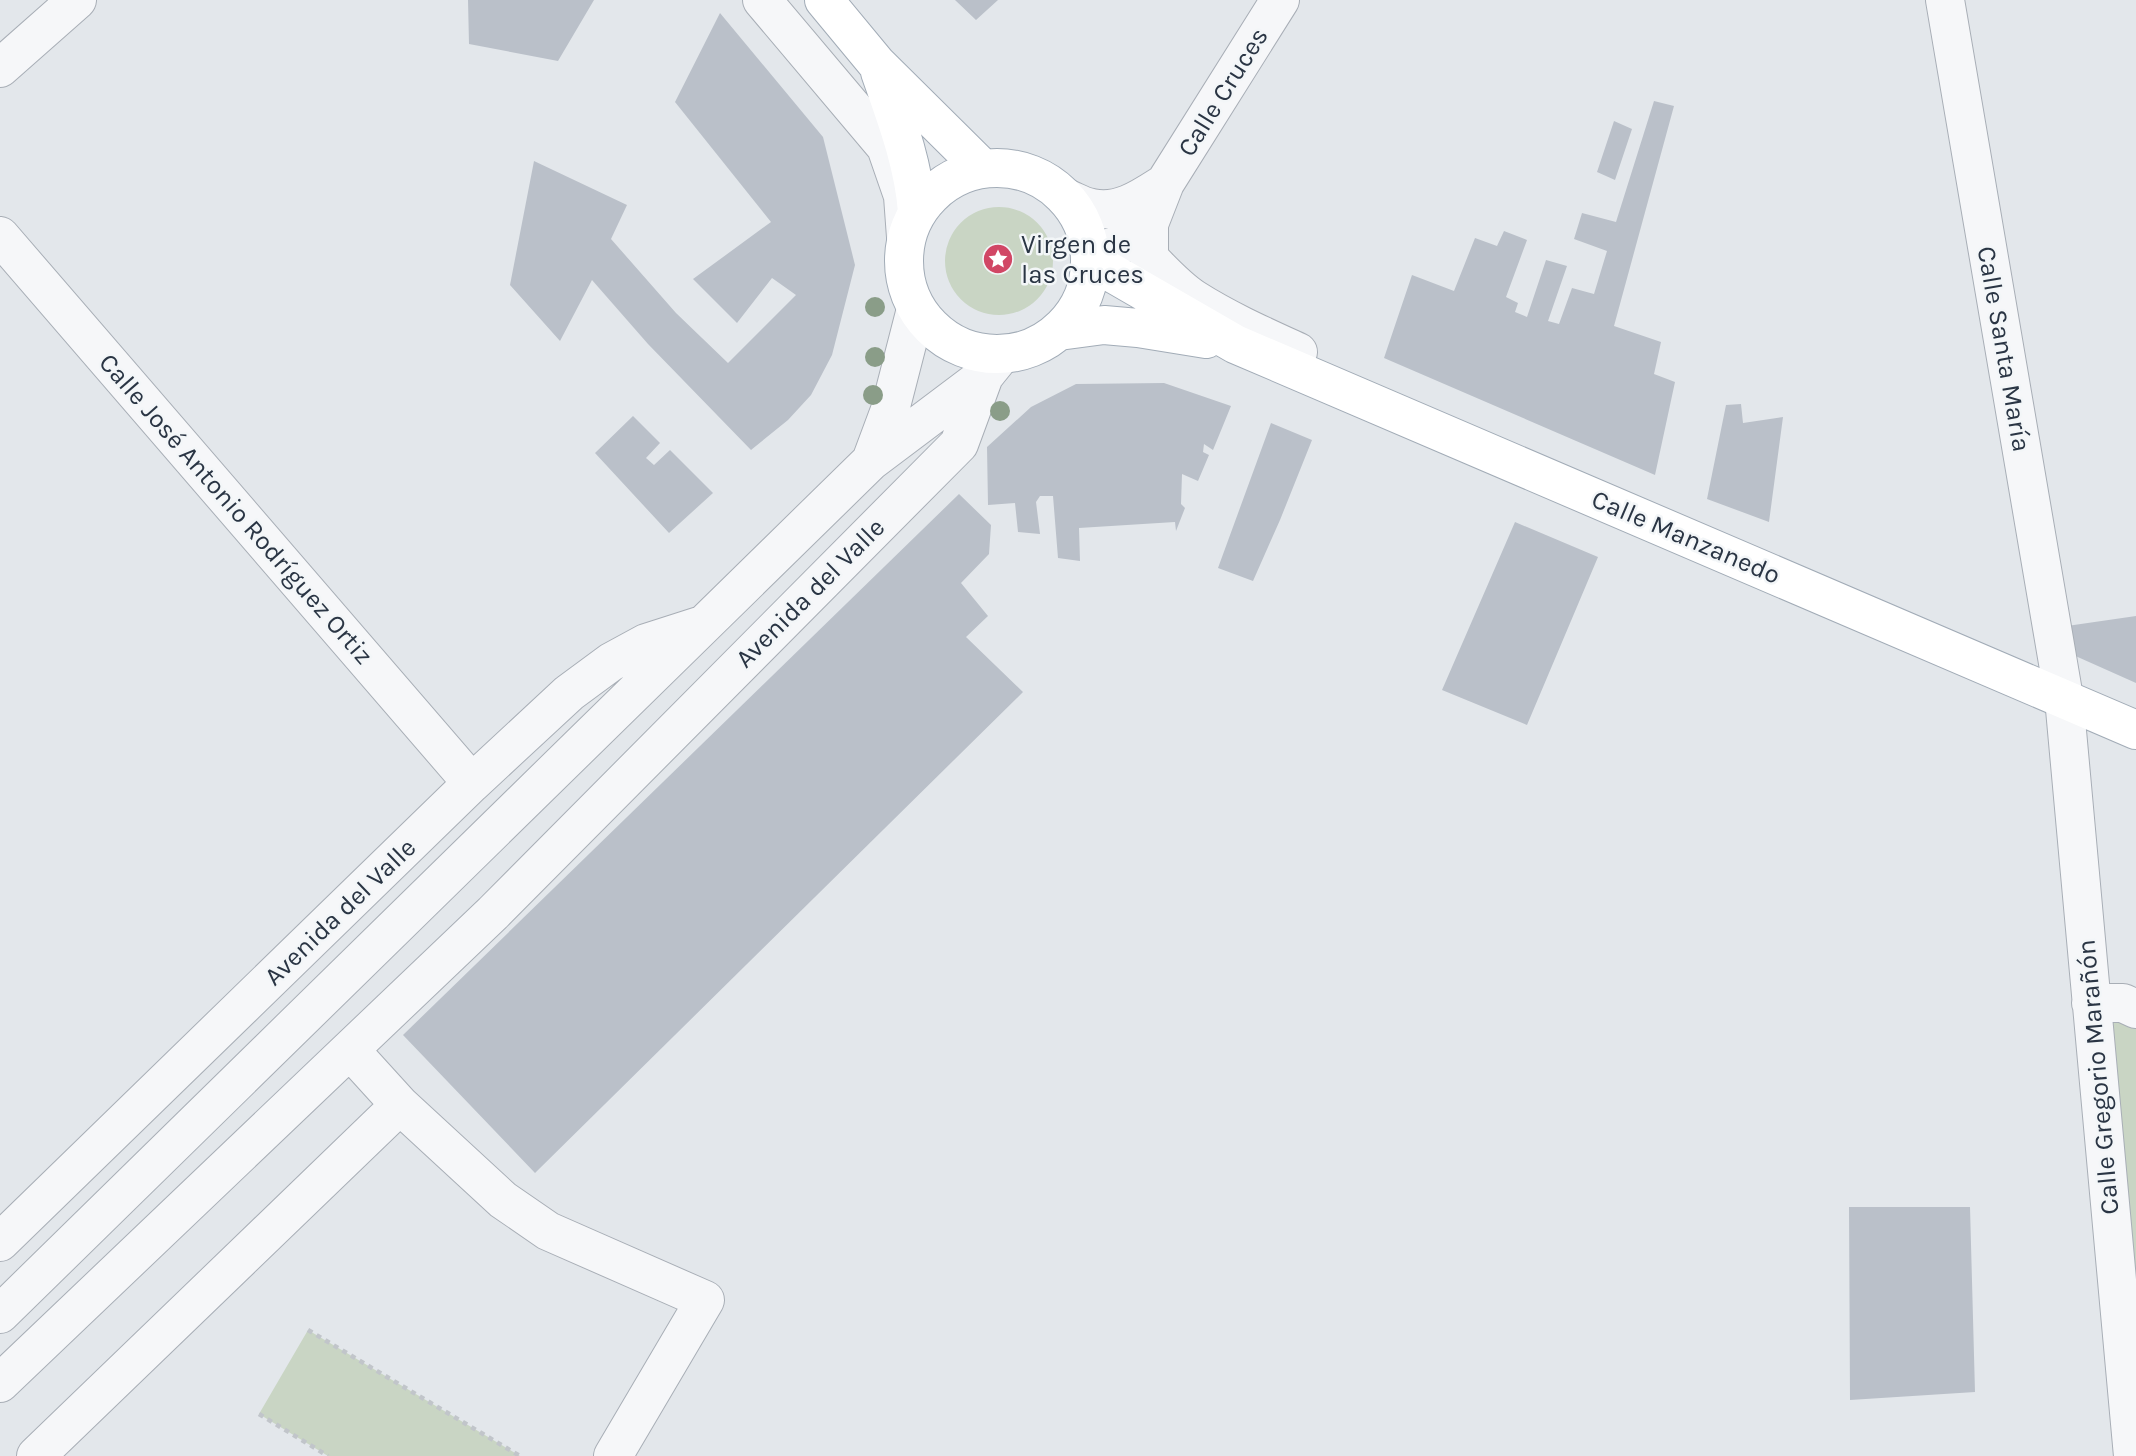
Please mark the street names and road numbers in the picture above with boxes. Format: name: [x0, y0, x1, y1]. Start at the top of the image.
street label: Calle Cruces: [1171, 22, 1275, 162]
street label: Calle Santa María: [1971, 244, 2037, 454]
street label: Calle José Antonio Rodríguez Ortiz: [93, 347, 379, 671]
street label: Calle Manzanedo: [1587, 483, 1785, 591]
street label: Avenida del Valle: [729, 512, 891, 674]
street label: Avenida del Valle: [258, 832, 422, 992]
street label: Calle Gregorio Marañón: [2071, 938, 2125, 1216]

